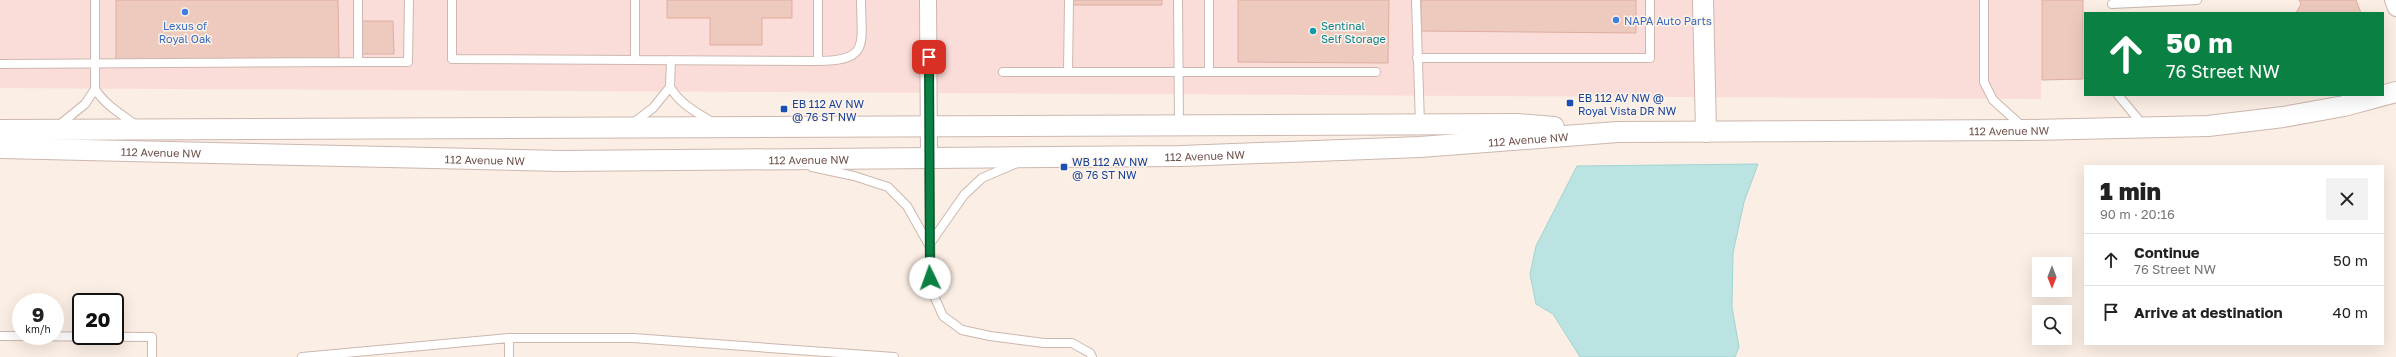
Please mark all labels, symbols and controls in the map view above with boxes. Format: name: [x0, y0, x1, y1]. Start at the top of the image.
marker: Lexus of Royal Oak: [180, 7, 190, 17]
place label: NAPA Auto Parts: [1624, 14, 1712, 27]
marker: NAPA Auto Parts: [1611, 15, 1621, 25]
place label: Lexus of Royal Oak: [159, 19, 211, 45]
place label: Sentinal Self Storage: [1321, 19, 1386, 45]
marker: Sentinal Self Storage: [1308, 26, 1318, 36]
text: 50 m: [2166, 26, 2233, 59]
icon: ahead: [2100, 28, 2152, 80]
pin: [912, 40, 946, 74]
icon: arrive: [918, 46, 940, 68]
text: 76 Street NW: [2166, 60, 2280, 82]
place label: EB 112 AV NW @ Royal Vista DR NW: [1578, 91, 1677, 117]
place label: EB 112 AV NW @ 76 ST NW: [792, 97, 864, 123]
marker: EB 112 AV NW @ Royal Vista DR NW: [1565, 98, 1575, 108]
marker: EB 112 AV NW @ 76 ST NW: [779, 104, 789, 114]
street label: 112 Avenue NW: [1969, 123, 2050, 137]
street label: 112 Avenue NW: [1488, 129, 1569, 148]
street label: 112 Avenue NW: [121, 144, 202, 159]
street label: 112 Avenue NW: [1165, 147, 1246, 163]
street label: 112 Avenue NW: [445, 152, 526, 167]
street label: 112 Avenue NW: [769, 152, 850, 166]
place label: WB 112 AV NW @ 76 ST NW: [1072, 155, 1148, 181]
marker: WB 112 AV NW @ 76 ST NW: [1059, 162, 1069, 172]
text: 1 min: [2100, 176, 2161, 205]
button: close: [2326, 178, 2368, 220]
text: 90 m · 20:16: [2100, 206, 2175, 222]
text: Continue: [2134, 243, 2200, 261]
icon: ahead: [2100, 249, 2122, 271]
text: 50 m: [2333, 251, 2368, 269]
position arrow: [909, 257, 951, 299]
north arrow: [2032, 257, 2072, 297]
map controls: [2032, 257, 2072, 345]
text: 76 Street NW: [2134, 261, 2216, 277]
speed limit sign: 20: [72, 293, 124, 345]
icon: arrive: [2100, 301, 2122, 323]
text: 9: [32, 302, 44, 326]
text: Arrive at destination: [2134, 303, 2283, 321]
text: 40 m: [2333, 303, 2368, 321]
button: search: [2032, 305, 2072, 345]
text: km/h: [25, 323, 51, 335]

